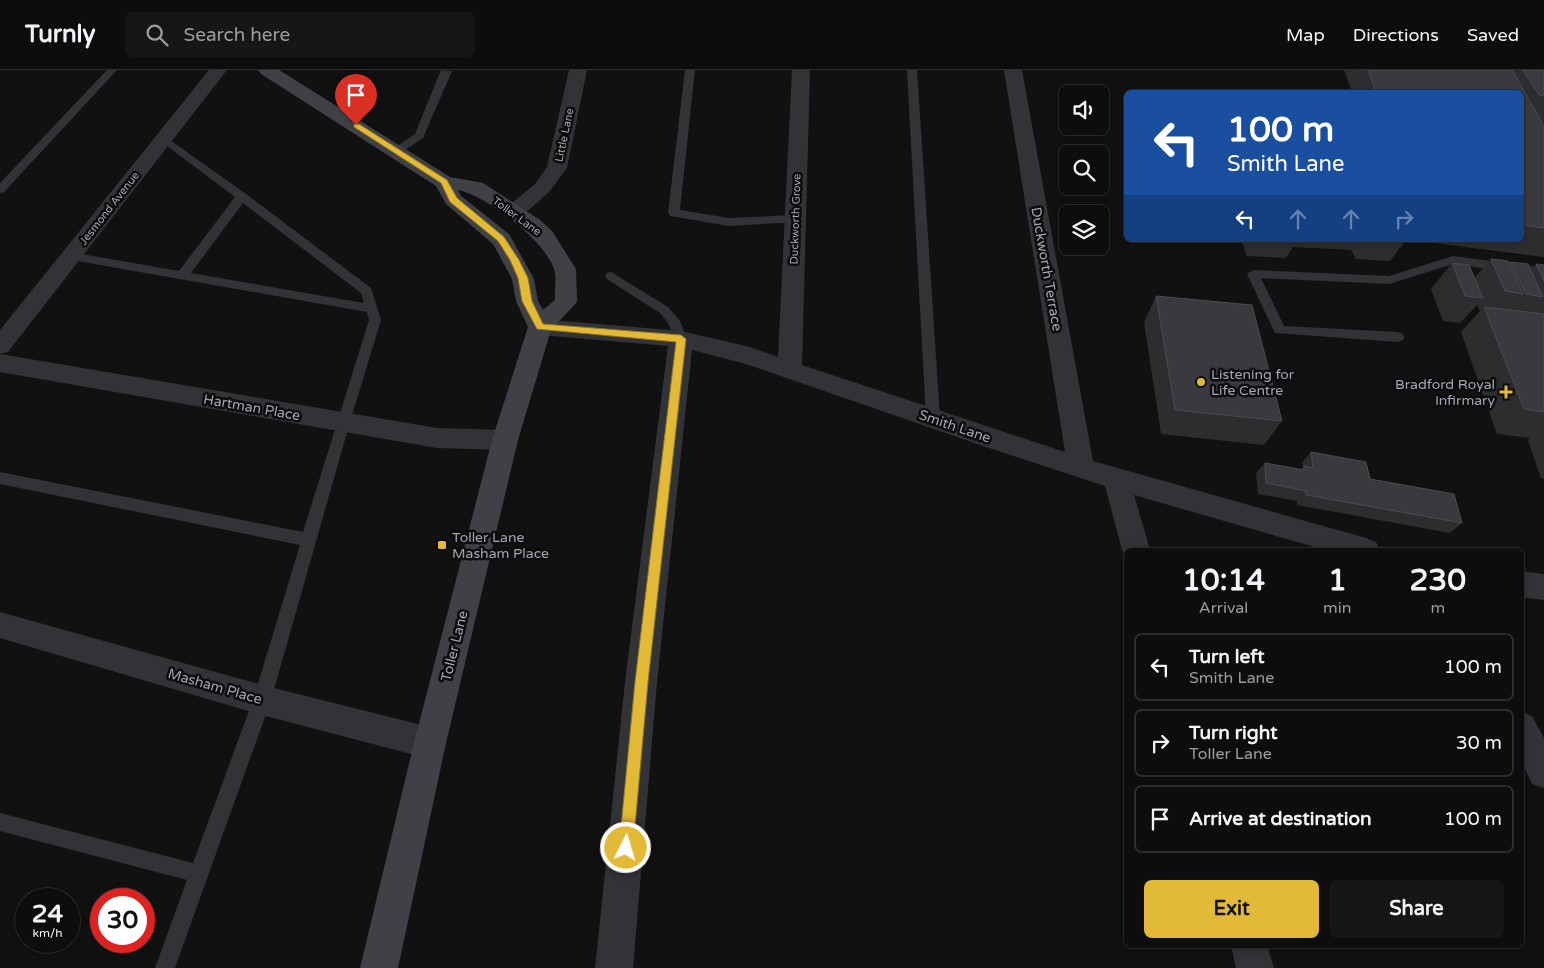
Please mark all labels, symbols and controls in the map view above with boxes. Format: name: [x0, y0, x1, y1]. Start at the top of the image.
search box: [125, 12, 475, 57]
text: Turnly: [25, 20, 95, 49]
icon: search: [143, 21, 171, 49]
text: Search here: [183, 24, 290, 46]
text: Map: [1286, 24, 1325, 46]
text: Directions: [1353, 24, 1439, 46]
text: Saved: [1467, 24, 1519, 46]
pin: [335, 74, 377, 125]
icon: arrive: [342, 81, 370, 109]
map controls: [1059, 85, 1109, 255]
button: sound: [1059, 85, 1109, 135]
street label: Little Lane: [552, 107, 577, 163]
text: 100 m: [1227, 109, 1334, 151]
icon: left: [1144, 110, 1209, 175]
button: search: [1059, 145, 1109, 195]
text: Smith Lane: [1227, 151, 1344, 177]
street label: Jesmond Avenue: [77, 169, 142, 247]
street label: Duckworth Grove: [787, 173, 804, 265]
street label: Toller Lane: [490, 194, 544, 238]
button: layers: [1059, 205, 1109, 255]
icon: left: [1231, 205, 1259, 233]
icon: ahead: [1284, 205, 1312, 233]
icon: ahead: [1337, 205, 1365, 233]
icon: right: [1390, 205, 1418, 233]
street label: Duckworth Terrace: [1027, 206, 1066, 333]
place label: Listening for Life Centre: [1211, 366, 1295, 399]
marker: Listening for Life Centre: [1195, 376, 1207, 388]
place label: Bradford Royal Infirmary: [1395, 376, 1495, 409]
marker: Bradford Royal Infirmary: [1499, 385, 1513, 399]
street label: Hartman Place: [202, 391, 302, 424]
street label: Smith Lane: [917, 406, 993, 447]
place label: Toller Lane Masham Place: [452, 529, 549, 562]
marker: Toller Lane Masham Place: [436, 539, 448, 551]
text: 10:14: [1182, 562, 1265, 599]
text: 1: [1328, 562, 1347, 599]
text: 230: [1410, 562, 1466, 599]
text: Arrival: [1199, 598, 1248, 618]
text: min: [1323, 598, 1352, 618]
text: m: [1430, 598, 1445, 618]
street label: Toller Lane: [437, 609, 472, 683]
text: Turn left: [1189, 646, 1265, 668]
icon: left: [1146, 653, 1174, 681]
text: 100 m: [1444, 656, 1502, 678]
street label: Masham Place: [166, 665, 264, 708]
text: Smith Lane: [1189, 668, 1274, 688]
text: Turn right: [1189, 722, 1277, 744]
icon: right: [1146, 729, 1174, 757]
text: 30 m: [1456, 732, 1502, 754]
text: Toller Lane: [1189, 744, 1272, 764]
icon: arrive: [1146, 805, 1174, 833]
text: Arrive at destination: [1189, 808, 1372, 830]
text: 100 m: [1444, 808, 1502, 830]
position arrow: [599, 821, 651, 873]
button: Exit: [1144, 880, 1319, 938]
button: Share: [1329, 880, 1504, 938]
speed limit sign: 30: [90, 888, 155, 953]
text: 24: [32, 899, 63, 929]
text: km/h: [32, 926, 63, 940]

